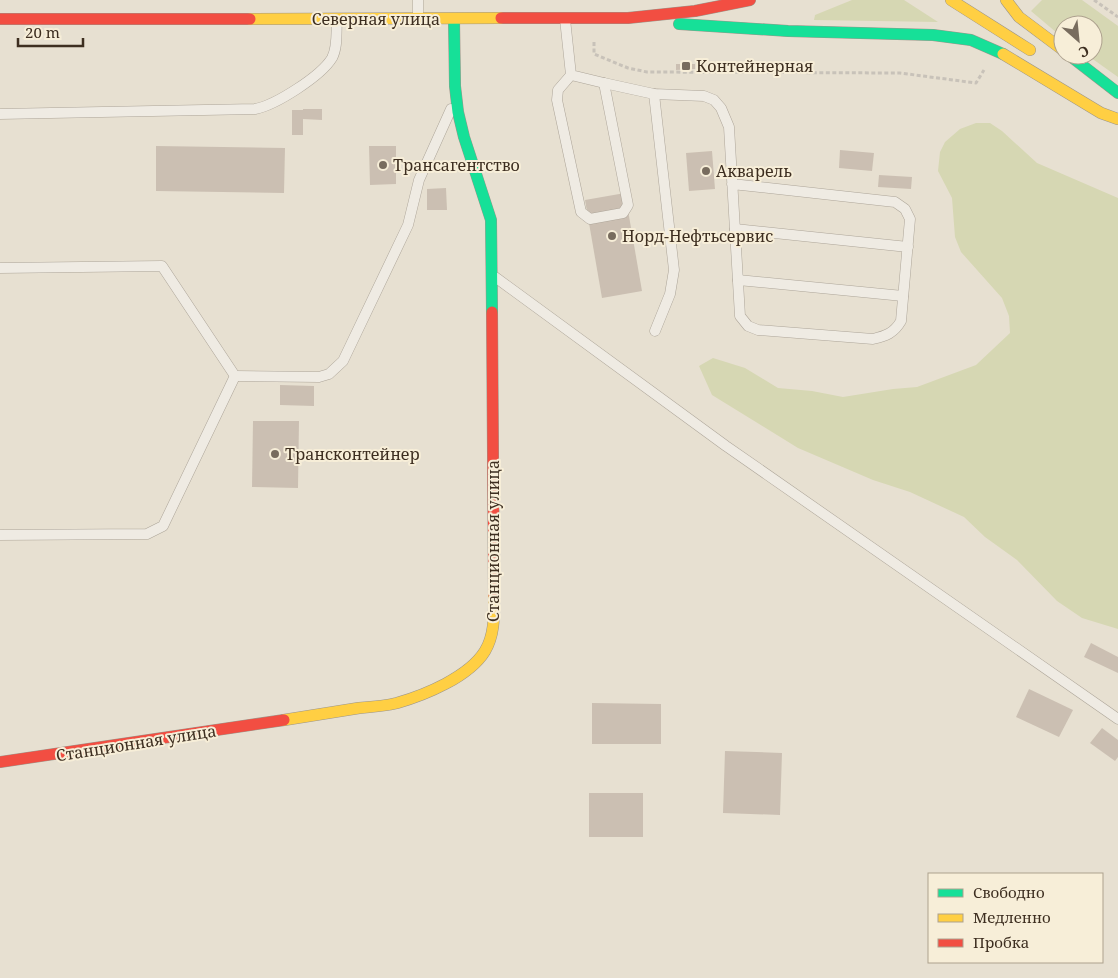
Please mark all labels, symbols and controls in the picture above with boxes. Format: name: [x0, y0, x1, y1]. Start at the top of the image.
street label: Северная улица: [312, 8, 440, 30]
scale bar: [18, 15, 82, 47]
north arrow: [1053, 15, 1103, 65]
text: 20 m: [25, 22, 60, 42]
text: С: [1076, 41, 1093, 63]
place label: Контейнерная: [696, 55, 814, 77]
marker: Контейнерная: [680, 60, 692, 72]
place label: Трансагентство: [393, 154, 520, 176]
marker: Трансагентство: [377, 159, 389, 171]
place label: Акварель: [716, 160, 792, 182]
marker: Акварель: [700, 165, 712, 177]
place label: Норд-Нефтьсервис: [622, 225, 773, 247]
marker: Норд-Нефтьсервис: [606, 230, 618, 242]
place label: Трансконтейнер: [285, 443, 420, 465]
marker: Трансконтейнер: [269, 448, 281, 460]
street label: Станционная улица: [482, 460, 504, 622]
street label: Станционная улица: [54, 719, 218, 767]
legend: [928, 873, 1103, 963]
text: Свободно: [973, 882, 1045, 902]
text: Медленно: [973, 907, 1051, 927]
text: Пробка: [973, 932, 1029, 952]

